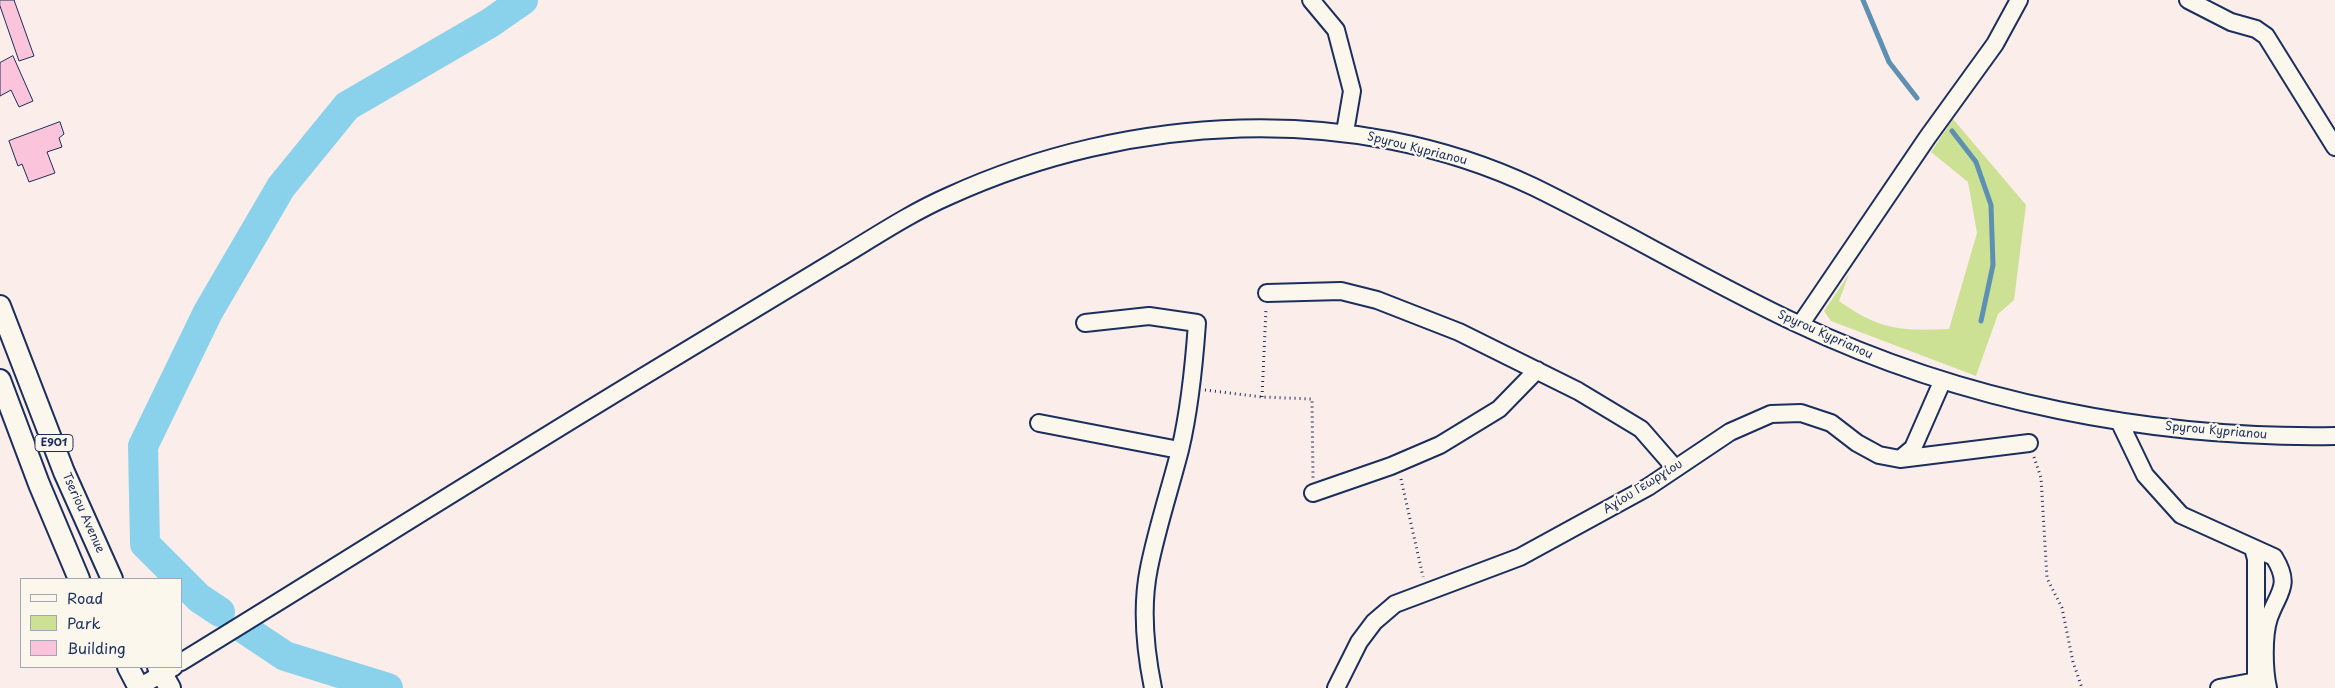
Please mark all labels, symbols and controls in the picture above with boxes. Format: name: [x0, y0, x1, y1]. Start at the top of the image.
street label: Spyrou Kyprianou: [1366, 130, 1468, 168]
street label: Spyrou Kyprianou: [1775, 308, 1875, 362]
street label: Spyrou Kyprianou: [2164, 419, 2268, 443]
road number: E901: [35, 434, 73, 452]
street label: Αγίου Γεωργίου: [1601, 457, 1685, 517]
street label: Tseriou Avenue: [59, 471, 107, 555]
legend: [20, 578, 182, 668]
text: Road: [67, 586, 103, 609]
text: Park: [67, 611, 101, 634]
text: Building: [67, 636, 126, 659]

